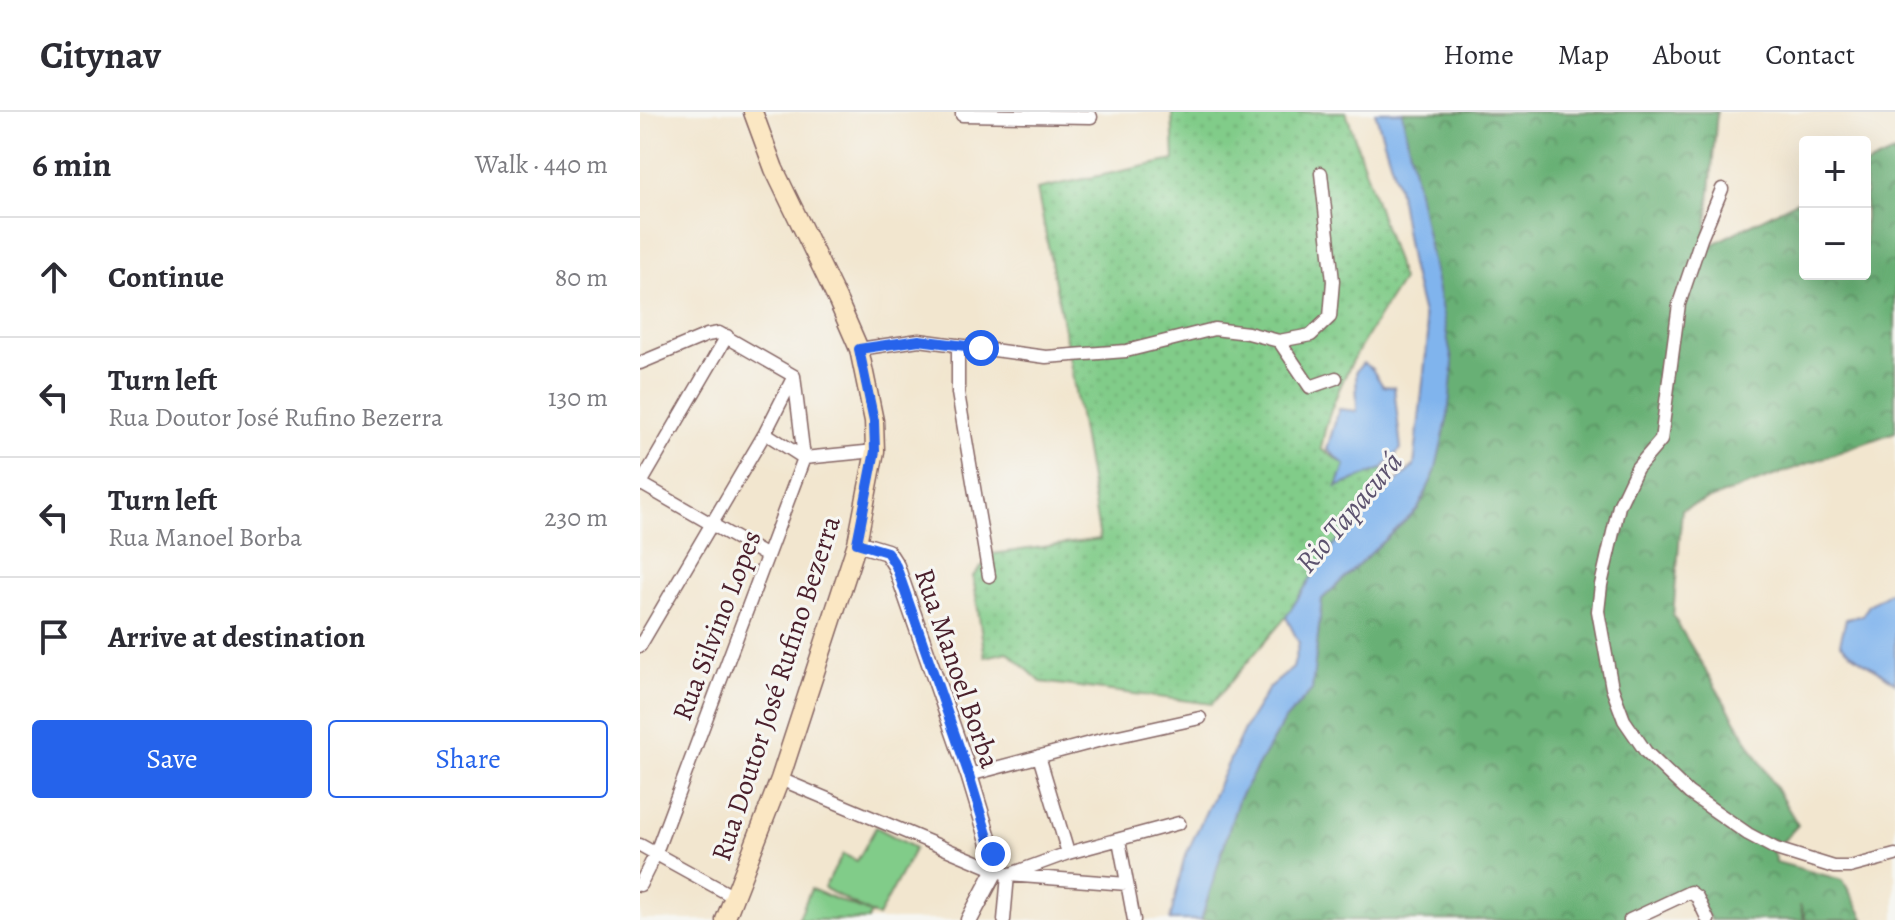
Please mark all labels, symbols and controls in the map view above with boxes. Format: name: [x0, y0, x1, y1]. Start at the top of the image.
text: Citynav: [40, 29, 161, 81]
text: Home: [1443, 36, 1514, 74]
text: Map: [1558, 36, 1609, 74]
text: About: [1653, 36, 1721, 74]
text: Contact: [1765, 36, 1855, 74]
map controls: [1799, 136, 1871, 280]
button: +: [1799, 136, 1871, 208]
text: 6 min: [32, 141, 111, 188]
text: Walk · 440 m: [475, 147, 608, 182]
button: −: [1799, 208, 1871, 280]
icon: ahead: [32, 255, 76, 299]
text: Continue: [108, 257, 224, 297]
text: 80 m: [555, 260, 608, 295]
route start: [963, 330, 999, 366]
text: Turn left: [108, 360, 217, 400]
icon: left: [32, 375, 76, 419]
text: 130 m: [548, 380, 608, 415]
text: Rua Doutor José Rufino Bezerra: [108, 400, 443, 435]
water label: Rio Tapacurá: [1286, 443, 1412, 581]
text: Turn left: [108, 480, 217, 520]
icon: left: [32, 495, 76, 539]
text: 230 m: [544, 500, 608, 535]
street label: Rua Doutor José Rufino Bezerra: [702, 511, 850, 866]
text: Rua Manoel Borba: [108, 520, 302, 555]
street label: Rua Silvino Lopes: [663, 525, 771, 726]
street label: Rua Manoel Borba: [905, 563, 1009, 773]
icon: arrive: [32, 615, 76, 659]
text: Arrive at destination: [108, 617, 365, 657]
button: Save: [32, 720, 312, 798]
button: Share: [328, 720, 608, 798]
route end: [975, 836, 1011, 872]

